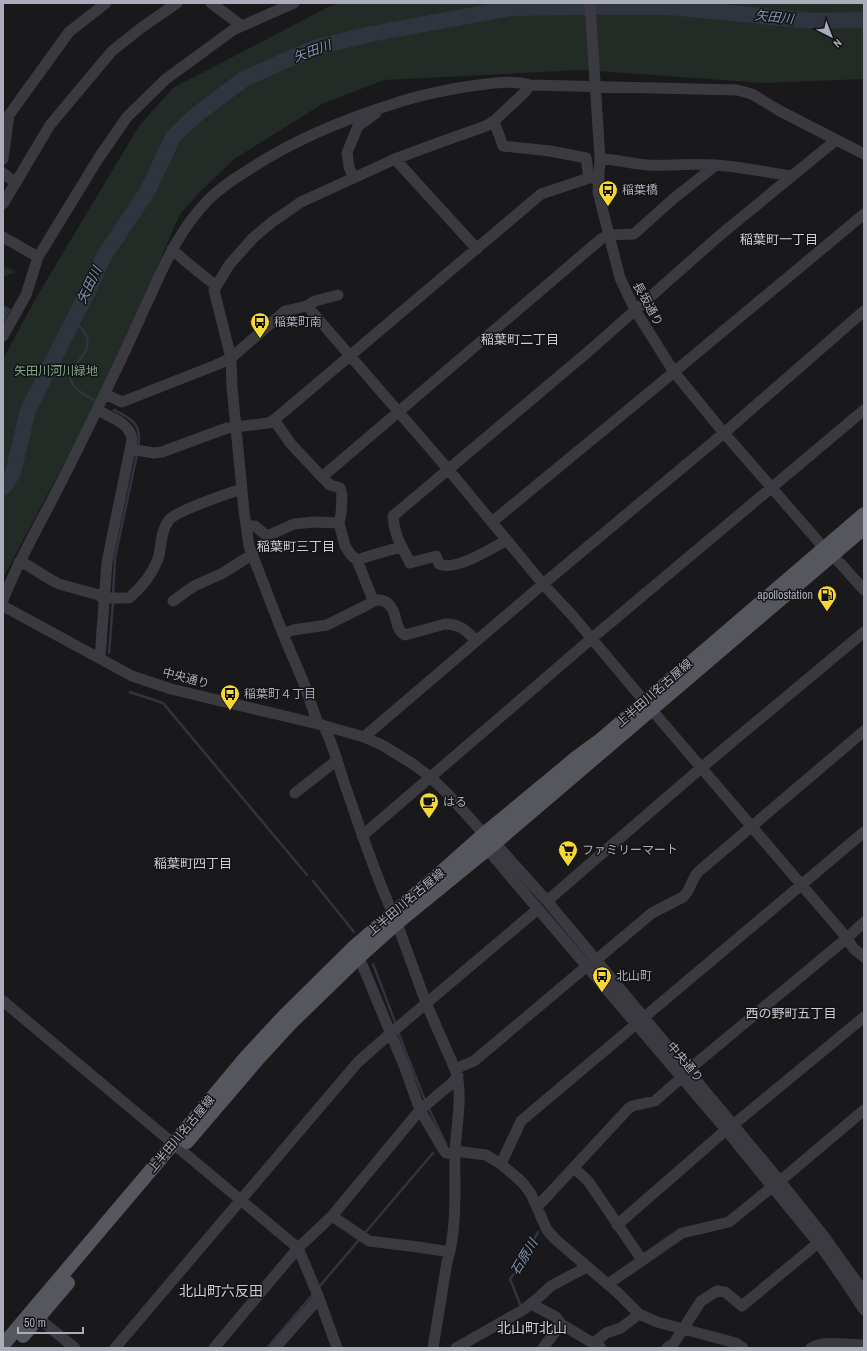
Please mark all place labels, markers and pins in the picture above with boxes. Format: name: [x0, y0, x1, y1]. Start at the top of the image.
bus stop icon: 稲葉橋: [597, 179, 619, 207]
place label: 稲葉橋: [622, 182, 658, 198]
bus stop icon: 稲葉町南: [249, 311, 271, 339]
place label: 稲葉町南: [274, 314, 322, 330]
fuel station icon: apollostation: [816, 584, 838, 612]
place label: apollostation: [757, 587, 813, 603]
bus stop icon: 稲葉町４丁目: [219, 683, 241, 711]
place label: 稲葉町４丁目: [244, 686, 316, 702]
cafe icon: はる: [418, 791, 440, 819]
place label: はる: [443, 794, 467, 810]
supermarket icon: ファミリーマート: [557, 839, 579, 867]
place label: ファミリーマート: [582, 842, 678, 858]
bus stop icon: 北山町: [591, 965, 613, 993]
place label: 北山町: [616, 968, 652, 984]

